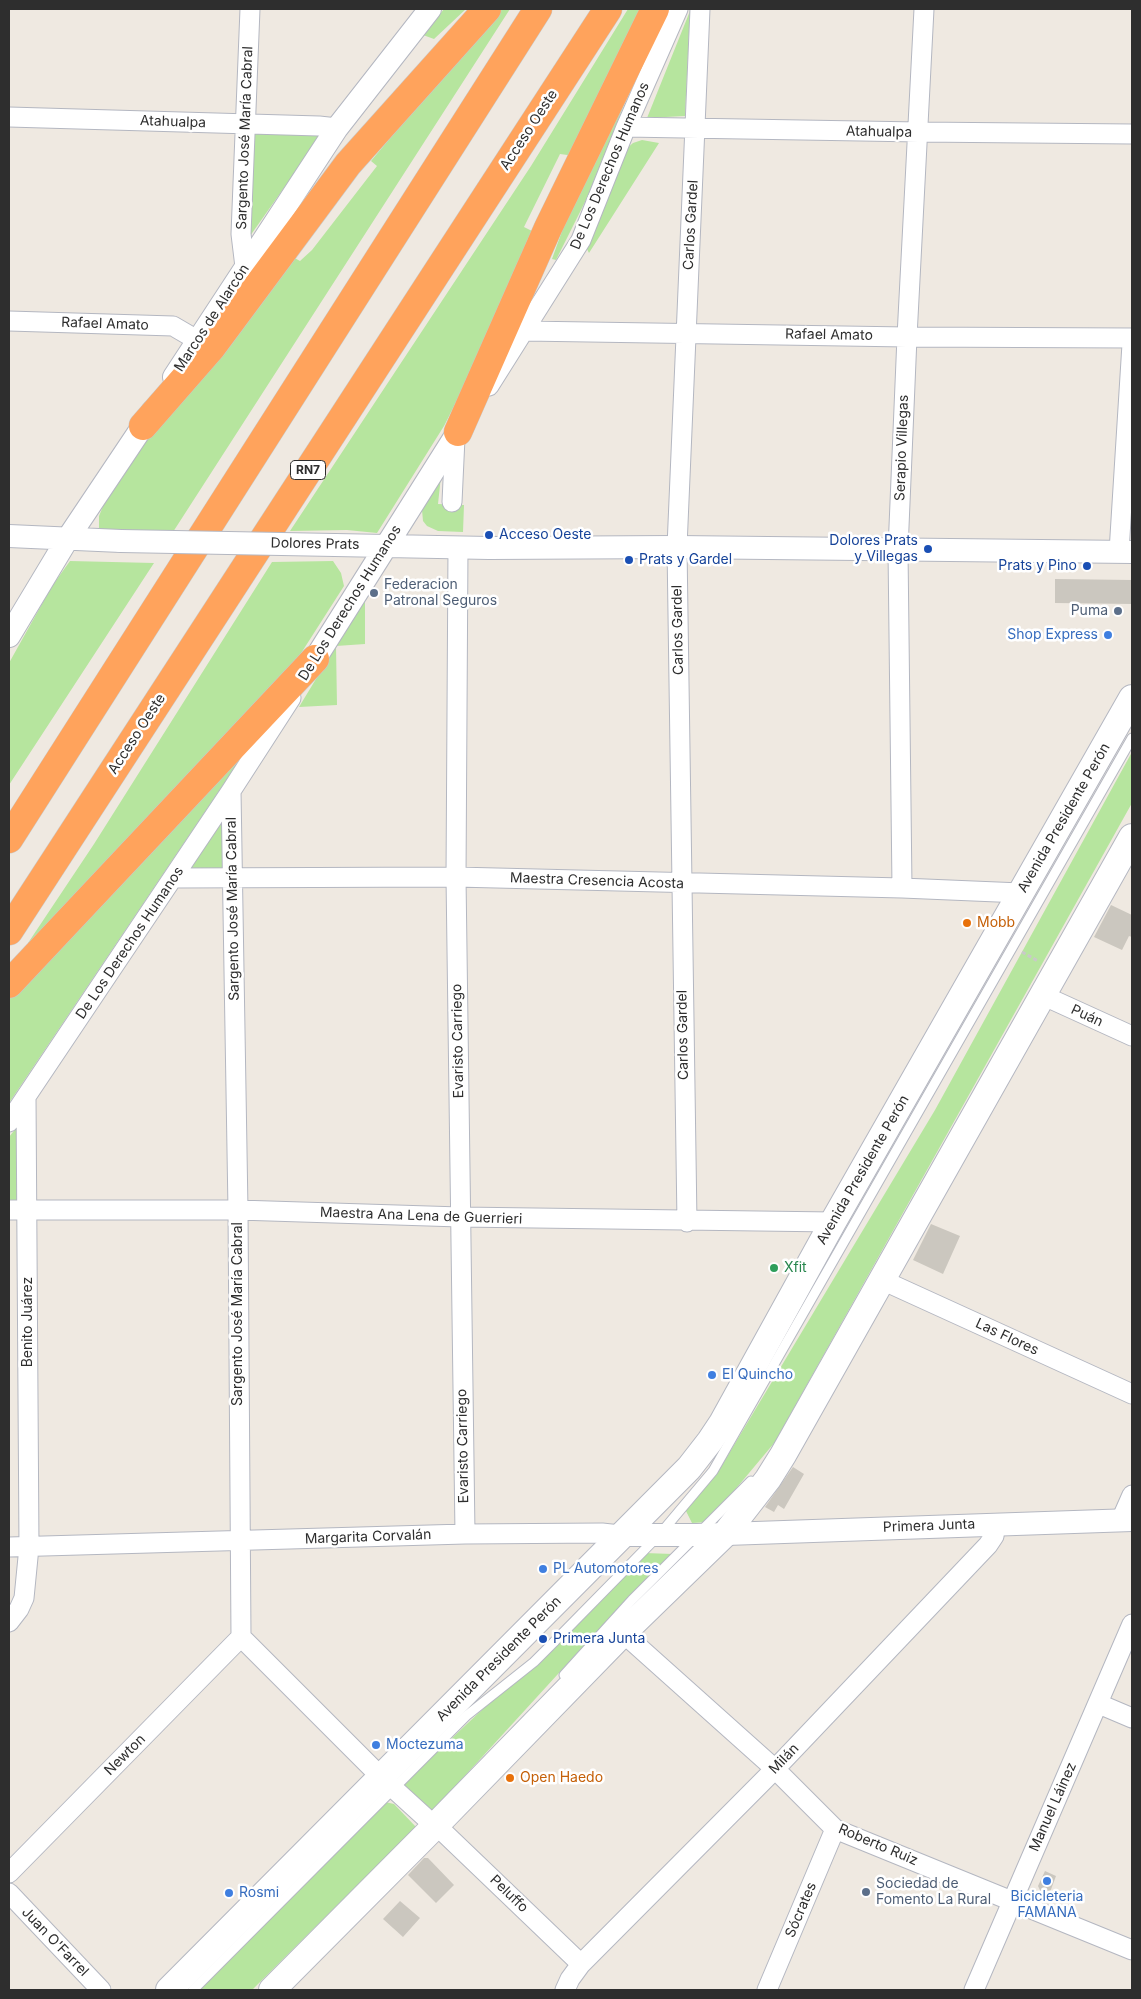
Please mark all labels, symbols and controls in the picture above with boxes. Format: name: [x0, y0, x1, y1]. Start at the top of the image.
street label: Sargento José María Cabral: [233, 46, 257, 230]
street label: De Los Derechos Humanos: [567, 80, 653, 252]
street label: Acceso Oeste: [497, 87, 561, 173]
street label: Atahualpa: [140, 112, 206, 132]
street label: Atahualpa: [846, 123, 912, 141]
street label: Carlos Gardel: [680, 180, 702, 270]
street label: Marcos de Alarcón: [171, 261, 253, 375]
street label: Rafael Amato: [61, 314, 149, 334]
street label: Rafael Amato: [785, 326, 873, 344]
street label: Serapio Villegas: [892, 395, 912, 501]
road number: RN7: [290, 460, 326, 480]
street label: De Los Derechos Humanos: [295, 522, 405, 684]
place label: Acceso Oeste: [499, 527, 591, 543]
marker: Acceso Oeste: [483, 529, 495, 541]
place label: Dolores Prats y Villegas: [829, 533, 918, 566]
street label: Dolores Prats: [271, 535, 359, 553]
marker: Dolores Prats y Villegas: [922, 543, 934, 555]
place label: Prats y Gardel: [639, 552, 732, 568]
marker: Prats y Gardel: [623, 554, 635, 566]
place label: Prats y Pino: [998, 558, 1077, 574]
marker: Prats y Pino: [1081, 560, 1093, 572]
place label: Federacion Patronal Seguros: [384, 577, 497, 610]
street label: Carlos Gardel: [669, 585, 687, 675]
marker: Federacion Patronal Seguros: [368, 587, 380, 599]
place label: Puma: [1071, 603, 1108, 619]
marker: Puma: [1112, 605, 1124, 617]
place label: Shop Express: [1007, 627, 1098, 643]
marker: Shop Express: [1102, 629, 1114, 641]
street label: Acceso Oeste: [105, 691, 169, 777]
street label: Avenida Presidente Perón: [1014, 740, 1114, 896]
street label: Sargento José María Cabral: [223, 817, 243, 1001]
street label: De Los Derechos Humanos: [73, 864, 187, 1022]
street label: Maestra Cresencia Acosta: [510, 870, 684, 892]
place label: Mobb: [977, 915, 1015, 931]
marker: Mobb: [961, 917, 973, 929]
street label: Evaristo Carriego: [449, 984, 467, 1098]
street label: Carlos Gardel: [674, 990, 692, 1080]
street label: Puán: [1068, 1001, 1106, 1031]
street label: Avenida Presidente Perón: [813, 1092, 913, 1248]
street label: Maestra Ana Lena de Guerrieri: [319, 1204, 523, 1228]
street label: Sargento José María Cabral: [230, 1222, 246, 1406]
place label: Xfit: [784, 1260, 807, 1276]
marker: Xfit: [768, 1262, 780, 1274]
street label: Benito Juárez: [20, 1277, 36, 1367]
street label: Las Flores: [973, 1315, 1041, 1359]
place label: El Quincho: [722, 1367, 793, 1383]
marker: El Quincho: [706, 1369, 718, 1381]
street label: Evaristo Carriego: [454, 1389, 472, 1503]
street label: Primera Junta: [883, 1516, 975, 1536]
street label: Margarita Corvalán: [304, 1526, 432, 1548]
place label: PL Automotores: [553, 1561, 659, 1577]
marker: PL Automotores: [537, 1563, 549, 1575]
street label: Avenida Presidente Perón: [433, 1593, 565, 1725]
place label: Primera Junta: [553, 1631, 645, 1647]
marker: Primera Junta: [537, 1633, 549, 1645]
street label: Newton: [101, 1731, 149, 1779]
place label: Moctezuma: [386, 1737, 464, 1753]
marker: Moctezuma: [370, 1739, 382, 1751]
street label: Milán: [766, 1740, 802, 1778]
street label: Manuel Láinez: [1026, 1760, 1080, 1854]
place label: Open Haedo: [520, 1770, 603, 1786]
marker: Open Haedo: [504, 1772, 516, 1784]
street label: Roberto Ruiz: [836, 1821, 920, 1869]
street label: Peluffo: [486, 1872, 532, 1916]
marker: Bicicleteria FAMANA: [1041, 1875, 1053, 1887]
place label: Sociedad de Fomento La Rural: [876, 1876, 991, 1908]
street label: Sócrates: [782, 1880, 820, 1940]
place label: Rosmi: [239, 1885, 279, 1901]
marker: Sociedad de Fomento La Rural: [860, 1886, 872, 1898]
marker: Rosmi: [223, 1887, 235, 1899]
place label: Bicicleteria FAMANA: [1011, 1889, 1083, 1921]
street label: Juan O'Farrel: [18, 1904, 92, 1980]

